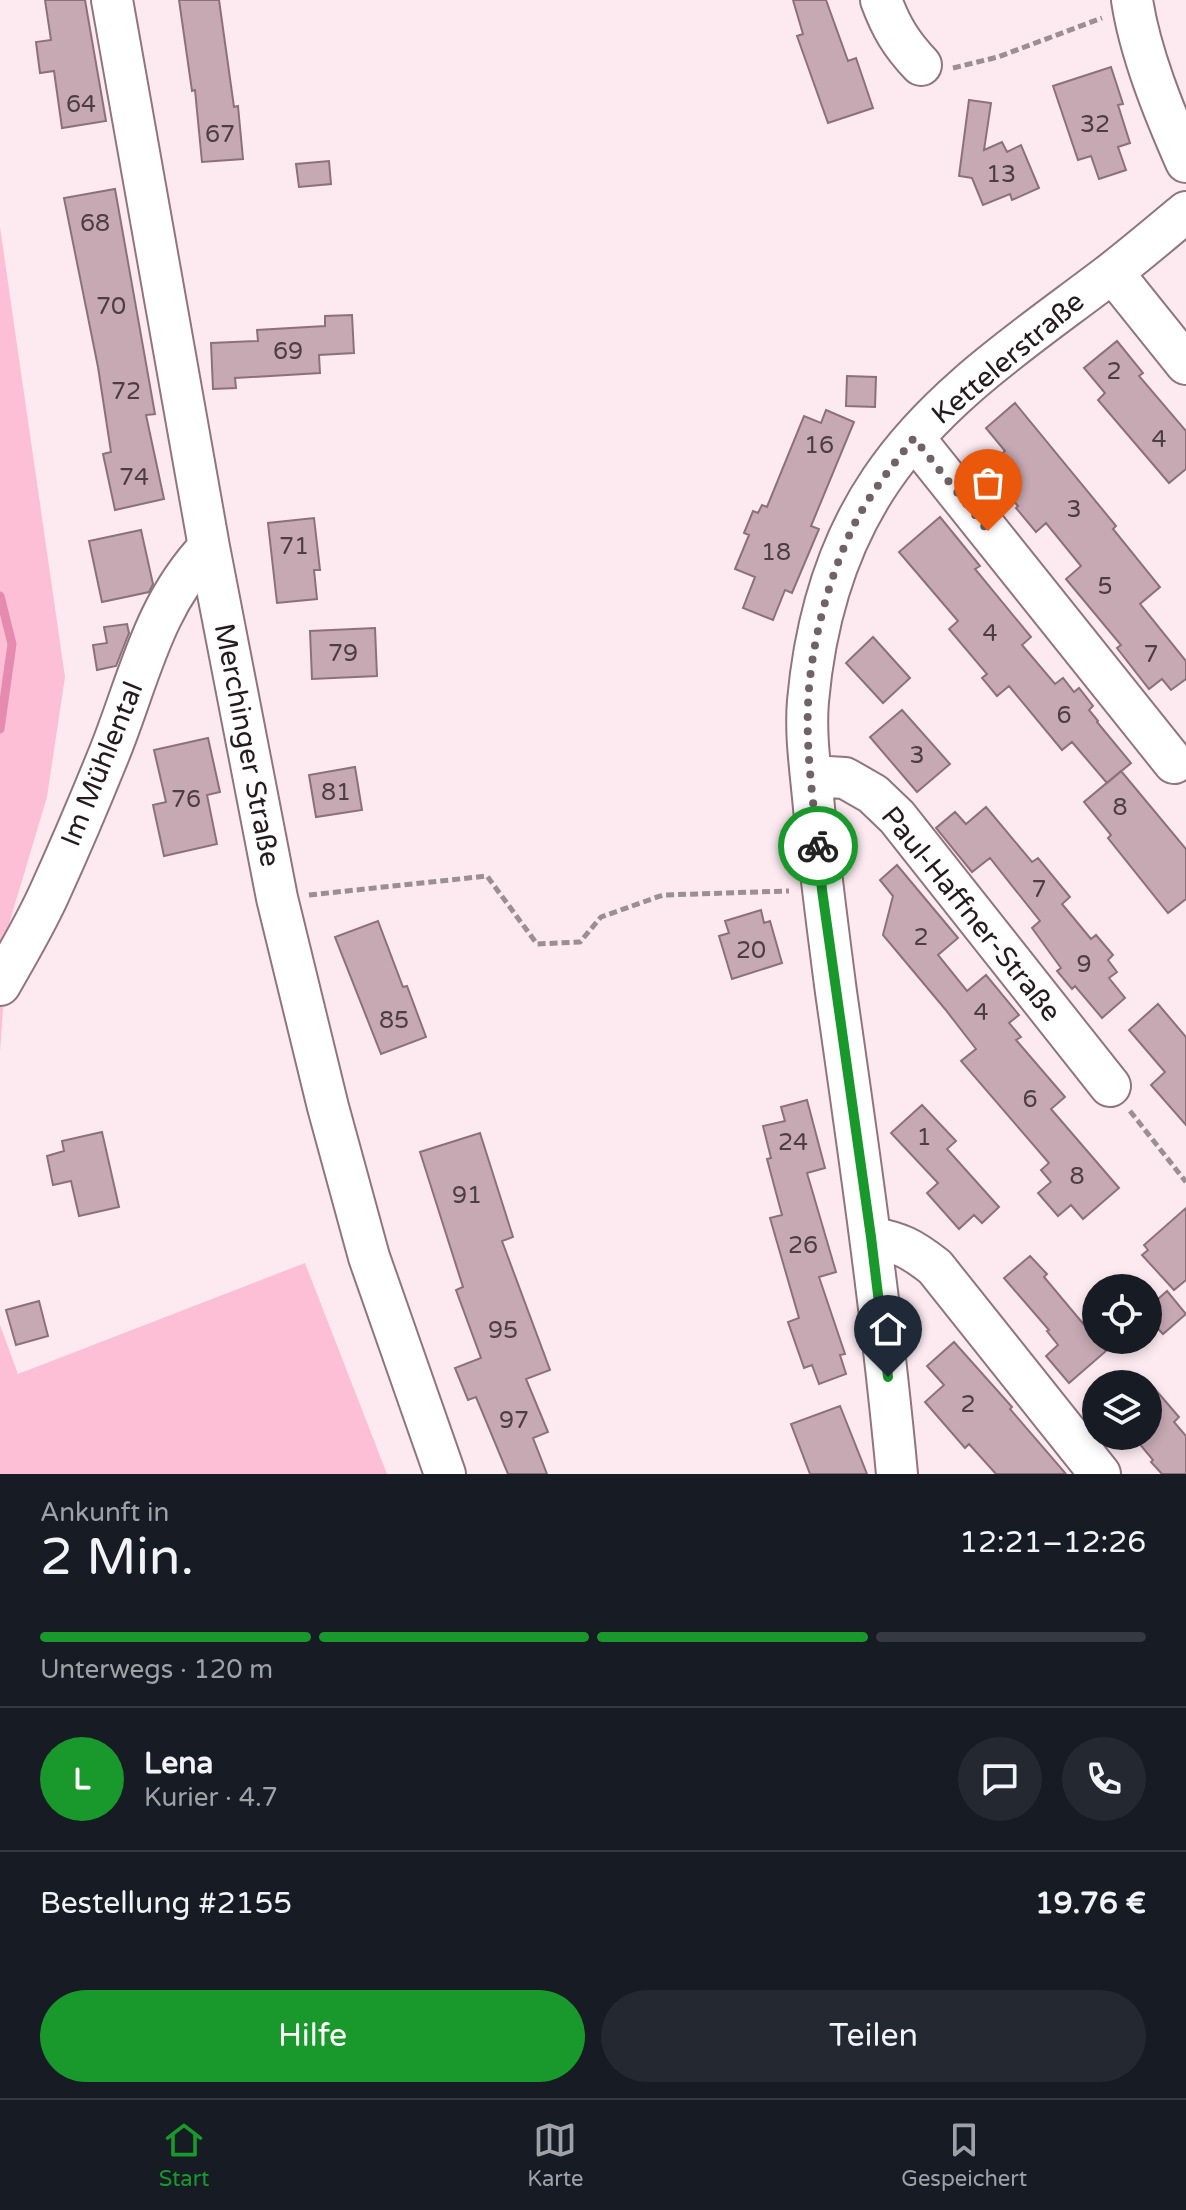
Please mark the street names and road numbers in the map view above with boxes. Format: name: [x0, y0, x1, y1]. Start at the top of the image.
street label: Kettelerstraße: [925, 284, 1091, 432]
street label: Merchinger Straße: [207, 621, 287, 869]
street label: Im Mühlental: [54, 677, 150, 851]
street label: Paul-Haffner-Straße: [874, 800, 1068, 1028]

